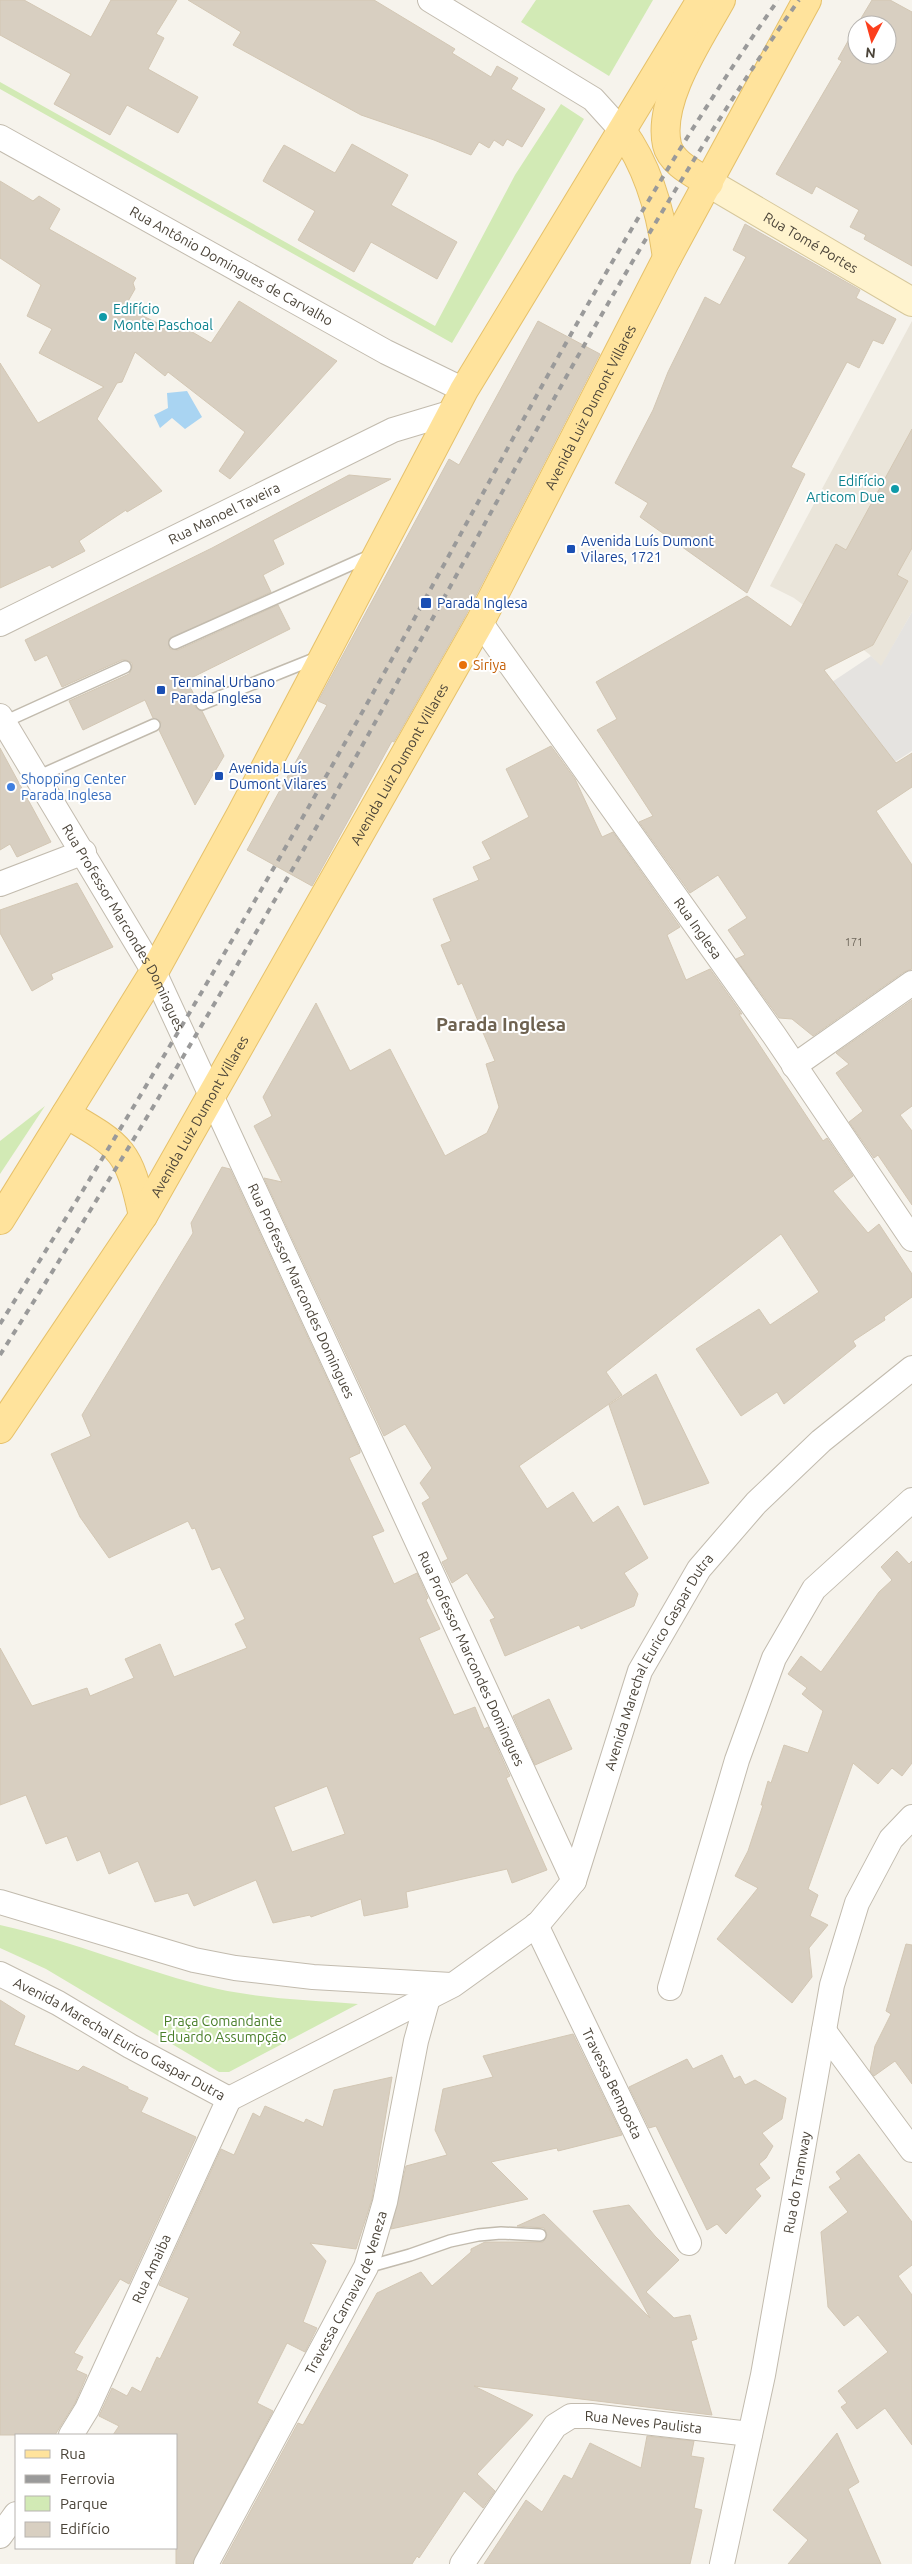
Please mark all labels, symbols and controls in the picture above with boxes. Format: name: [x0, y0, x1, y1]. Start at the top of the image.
north arrow: [847, 15, 897, 65]
text: N: [865, 44, 877, 61]
street label: Rua Antônio Domingues de Carvalho: [127, 203, 336, 329]
street label: Rua Tomé Portes: [761, 209, 861, 277]
place label: Edifício Monte Paschoal: [113, 301, 213, 333]
marker: Edifício Monte Paschoal: [97, 311, 109, 323]
street label: Avenida Luiz Dumont Villares: [541, 322, 639, 492]
place label: Edifício Articom Due: [806, 473, 885, 505]
street label: Rua Manoel Taveira: [166, 479, 283, 548]
marker: Edifício Articom Due: [889, 483, 901, 495]
place label: Avenida Luís Dumont Vilares, 1721: [581, 533, 714, 565]
marker: Avenida Luís Dumont Vilares, 1721: [565, 543, 577, 555]
place label: Parada Inglesa: [437, 595, 528, 611]
marker: Parada Inglesa: [419, 596, 433, 610]
place label: Siriya: [473, 657, 506, 673]
marker: Siriya: [457, 659, 469, 671]
place label: Terminal Urbano Parada Inglesa: [171, 674, 275, 706]
street label: Avenida Luiz Dumont Villares: [347, 681, 451, 848]
marker: Terminal Urbano Parada Inglesa: [155, 684, 167, 696]
place label: Avenida Luís Dumont Vilares: [229, 760, 327, 792]
marker: Avenida Luís Dumont Vilares: [213, 770, 225, 782]
place label: Shopping Center Parada Inglesa: [21, 771, 127, 803]
marker: Shopping Center Parada Inglesa: [5, 781, 17, 793]
street label: Rua Professor Marcondes Domingues: [59, 821, 188, 1033]
street label: Rua Inglesa: [671, 895, 725, 962]
house number: 171: [845, 936, 863, 948]
district label: Parada Inglesa: [436, 1013, 566, 1035]
street label: Avenida Luiz Dumont Villares: [147, 1033, 252, 1200]
street label: Rua Professor Marcondes Domingues: [245, 1181, 358, 1401]
street label: Rua Professor Marcondes Domingues: [415, 1548, 528, 1769]
street label: Avenida Marechal Eurico Gaspar Dutra: [601, 1550, 717, 1772]
street label: Avenida Marechal Eurico Gaspar Dutra: [11, 1974, 228, 2104]
park label: Praça Comandante Eduardo Assumpção: [159, 2013, 287, 2045]
street label: Travessa Bemposta: [579, 2026, 646, 2142]
street label: Rua do Tramway: [780, 2130, 814, 2235]
street label: Travessa Carnaval de Veneza: [302, 2209, 390, 2377]
street label: Rua Amaiba: [129, 2231, 174, 2306]
street label: Rua Neves Paulista: [585, 2408, 703, 2437]
legend: [15, 2434, 178, 2549]
text: Rua: [60, 2445, 86, 2462]
text: Ferrovia: [60, 2470, 115, 2487]
text: Parque: [60, 2495, 108, 2512]
text: Edifício: [60, 2520, 110, 2537]

